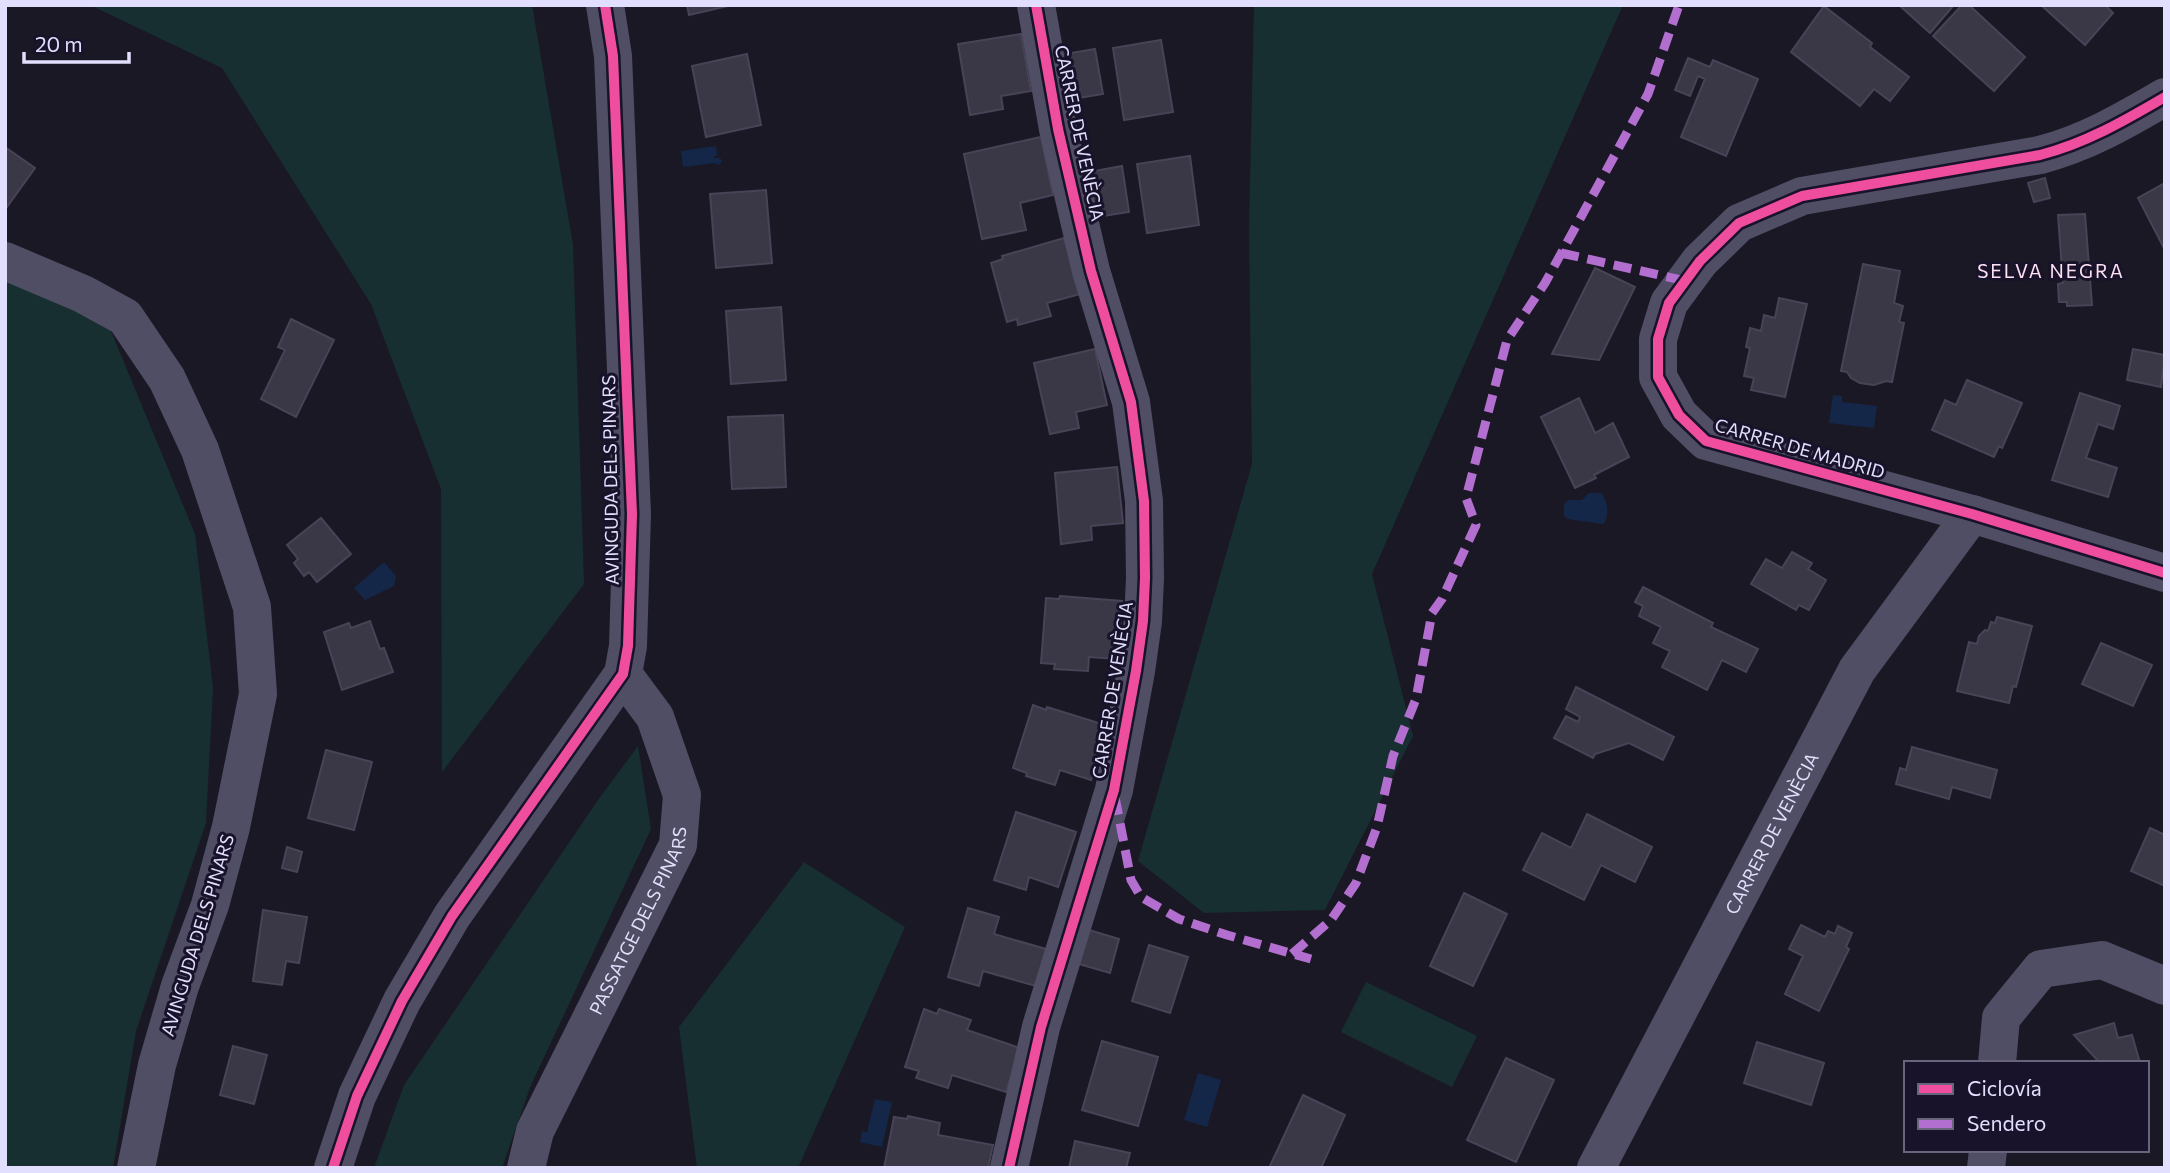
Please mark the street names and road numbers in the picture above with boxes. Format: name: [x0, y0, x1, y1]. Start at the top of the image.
street label: CARRER DE VENÈCIA: [1051, 43, 1109, 223]
street label: AVINGUDA DELS PINARS: [597, 375, 623, 585]
street label: CARRER DE MADRID: [1713, 413, 1887, 483]
street label: CARRER DE VENÈCIA: [1087, 600, 1137, 780]
street label: CARRER DE VENÈCIA: [1720, 749, 1823, 918]
street label: PASSATGE DELS PINARS: [584, 826, 690, 1018]
street label: AVINGUDA DELS PINARS: [156, 831, 238, 1039]

